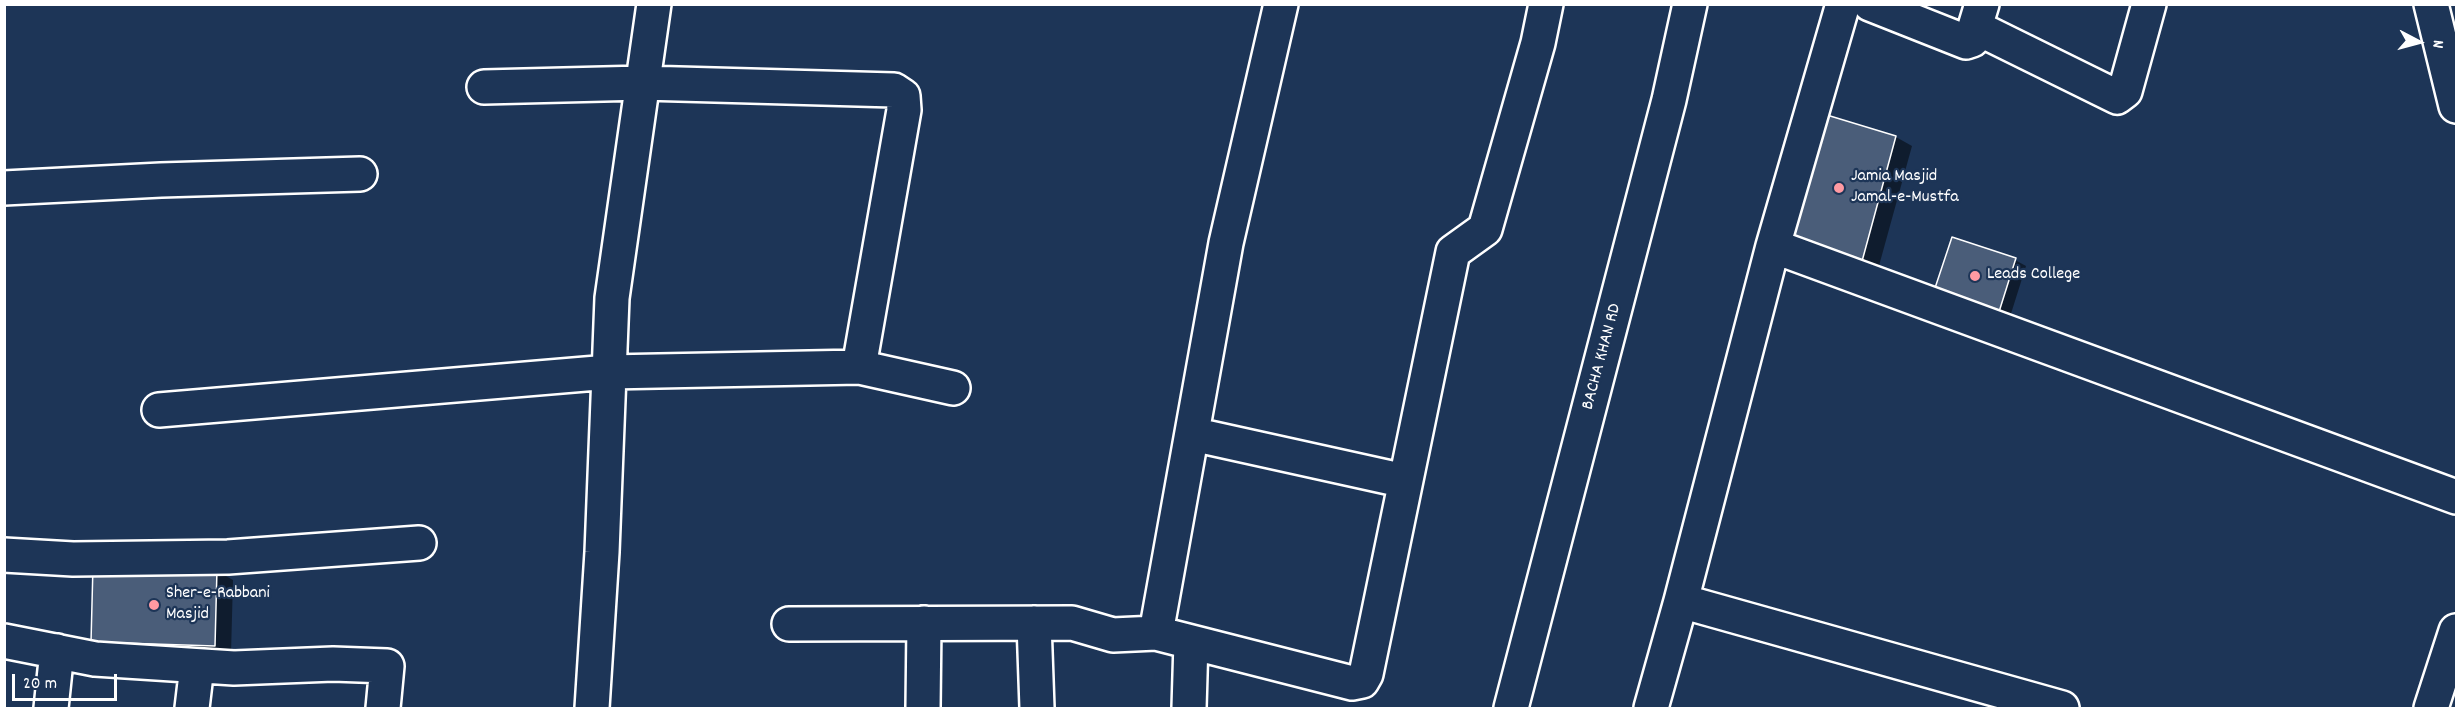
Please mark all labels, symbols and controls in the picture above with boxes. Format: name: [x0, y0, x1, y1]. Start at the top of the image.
north arrow: [2389, 12, 2449, 72]
text: N: [2426, 39, 2449, 49]
place label: Jamia Masjid Jamal-e-Mustfa: [1851, 167, 1959, 210]
marker: Jamia Masjid Jamal-e-Mustfa: [1832, 181, 1846, 195]
place label: Leads College: [1987, 265, 2080, 287]
marker: Leads College: [1968, 269, 1982, 283]
street label: BACHA KHAN RD: [1578, 302, 1628, 412]
place label: Sher-e-Rabbani Masjid: [166, 584, 270, 626]
marker: Sher-e-Rabbani Masjid: [147, 598, 161, 612]
scale bar: [15, 662, 120, 700]
text: 20 m: [23, 672, 57, 697]

